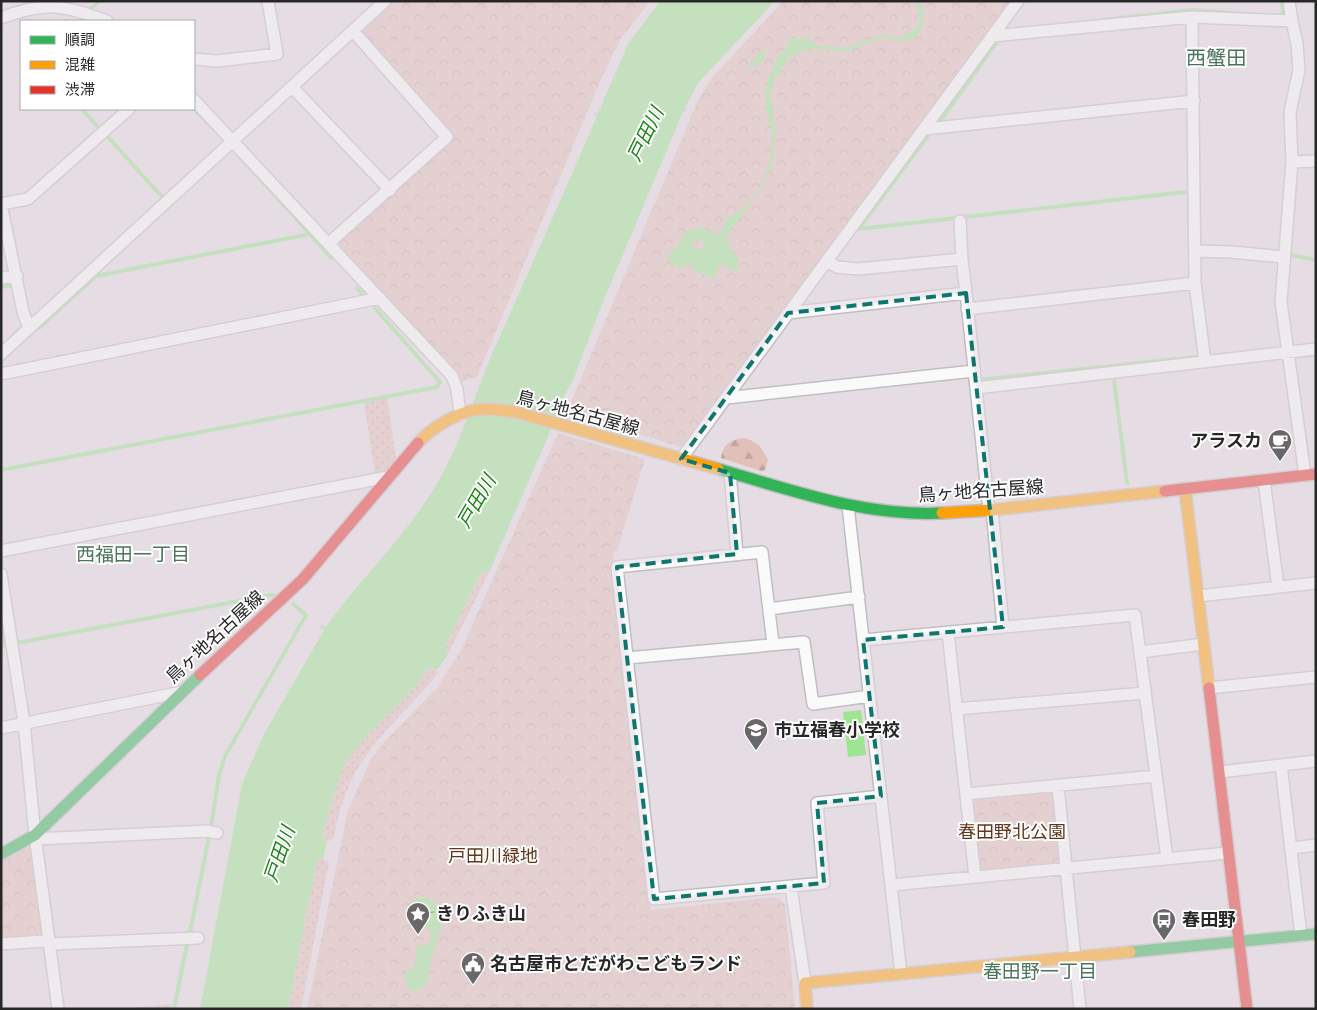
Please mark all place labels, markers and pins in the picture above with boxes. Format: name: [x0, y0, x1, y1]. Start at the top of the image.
cafe icon: アラスカ: [1267, 428, 1293, 462]
place label: アラスカ: [1190, 429, 1262, 452]
school or university icon: 市立福春小学校: [743, 717, 769, 751]
place label: 市立福春小学校: [774, 718, 900, 741]
place icon: きりふき山: [405, 901, 431, 935]
place label: きりふき山: [436, 902, 526, 925]
bus stop icon: 春田野: [1151, 907, 1177, 941]
place label: 春田野: [1182, 908, 1236, 931]
public building icon: 名古屋市とだがわこどもランド: [460, 951, 486, 985]
place label: 名古屋市とだがわこどもランド: [490, 952, 742, 975]

